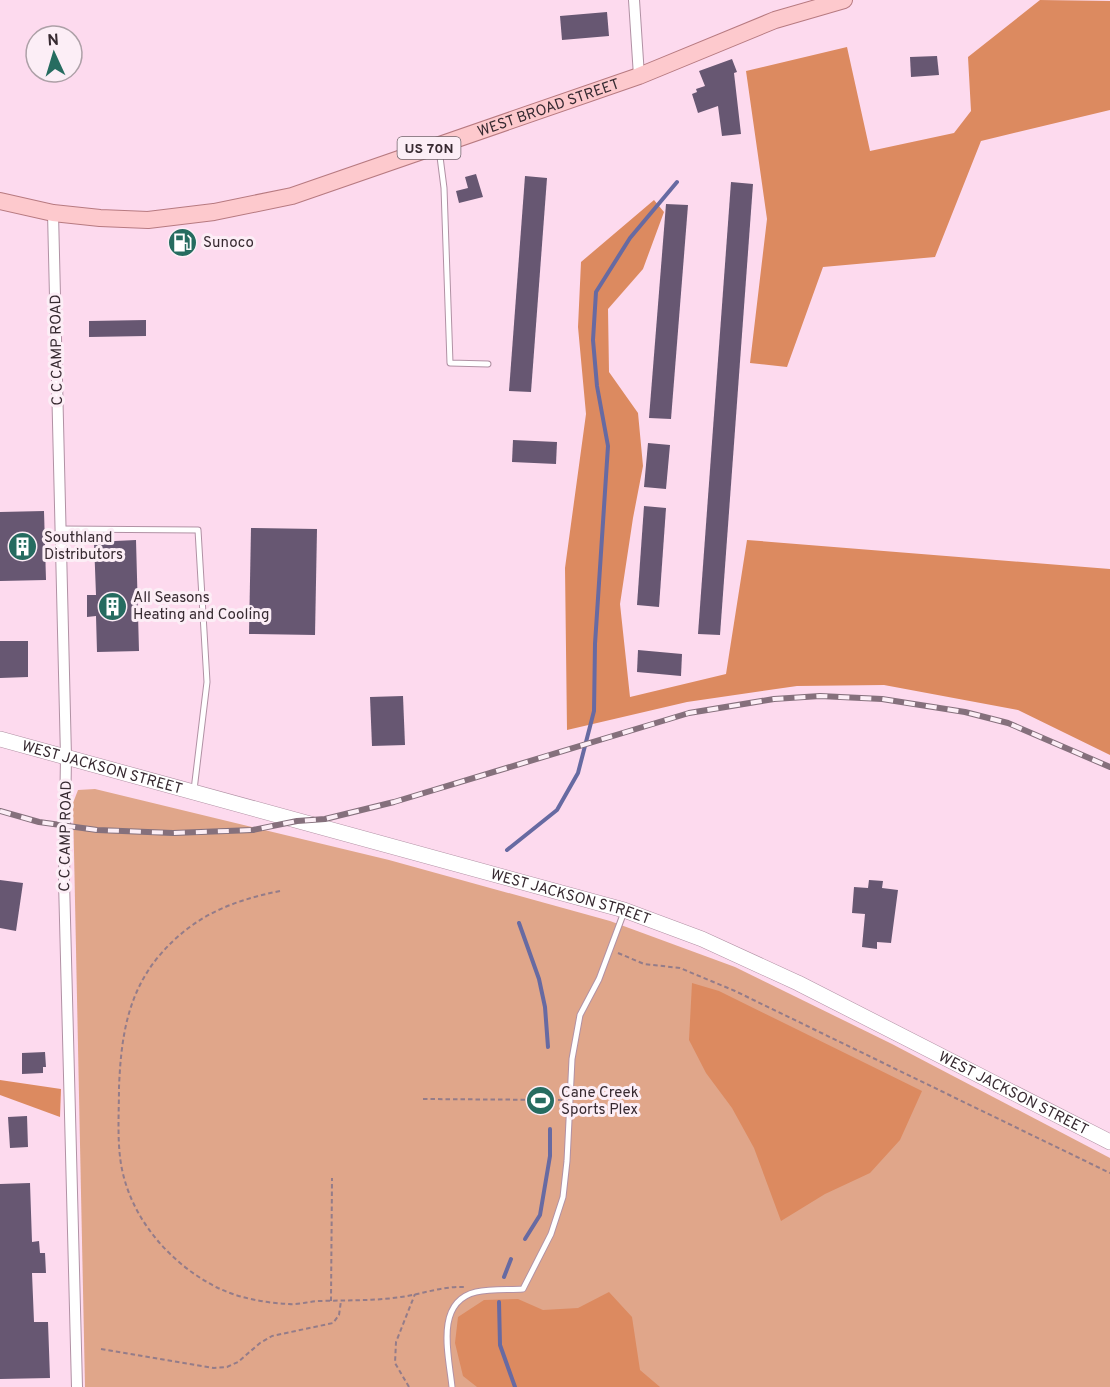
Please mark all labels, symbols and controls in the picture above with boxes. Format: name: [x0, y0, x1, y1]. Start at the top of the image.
north arrow: [24, 24, 84, 84]
text: N: [47, 31, 60, 51]
street label: WEST BROAD STREET: [475, 75, 623, 142]
road number: US 70N: [398, 137, 460, 159]
fuel station icon: Sunoco: [166, 226, 198, 258]
place label: Sunoco: [203, 234, 254, 253]
street label: C C CAMP ROAD: [47, 294, 68, 406]
place label: Southland Distributors: [44, 529, 123, 565]
building icon: Southland Distributors: [7, 530, 39, 562]
place label: All Seasons Heating and Cooling: [133, 589, 269, 625]
building icon: All Seasons Heating and Cooling: [96, 590, 128, 622]
street label: WEST JACKSON STREET: [19, 737, 184, 800]
street label: C C CAMP ROAD: [56, 780, 77, 892]
street label: WEST JACKSON STREET: [488, 866, 653, 930]
street label: WEST JACKSON STREET: [935, 1048, 1091, 1140]
place label: Cane Creek Sports Plex: [561, 1084, 639, 1120]
sports icon: Cane Creek Sports Plex: [524, 1085, 556, 1117]

